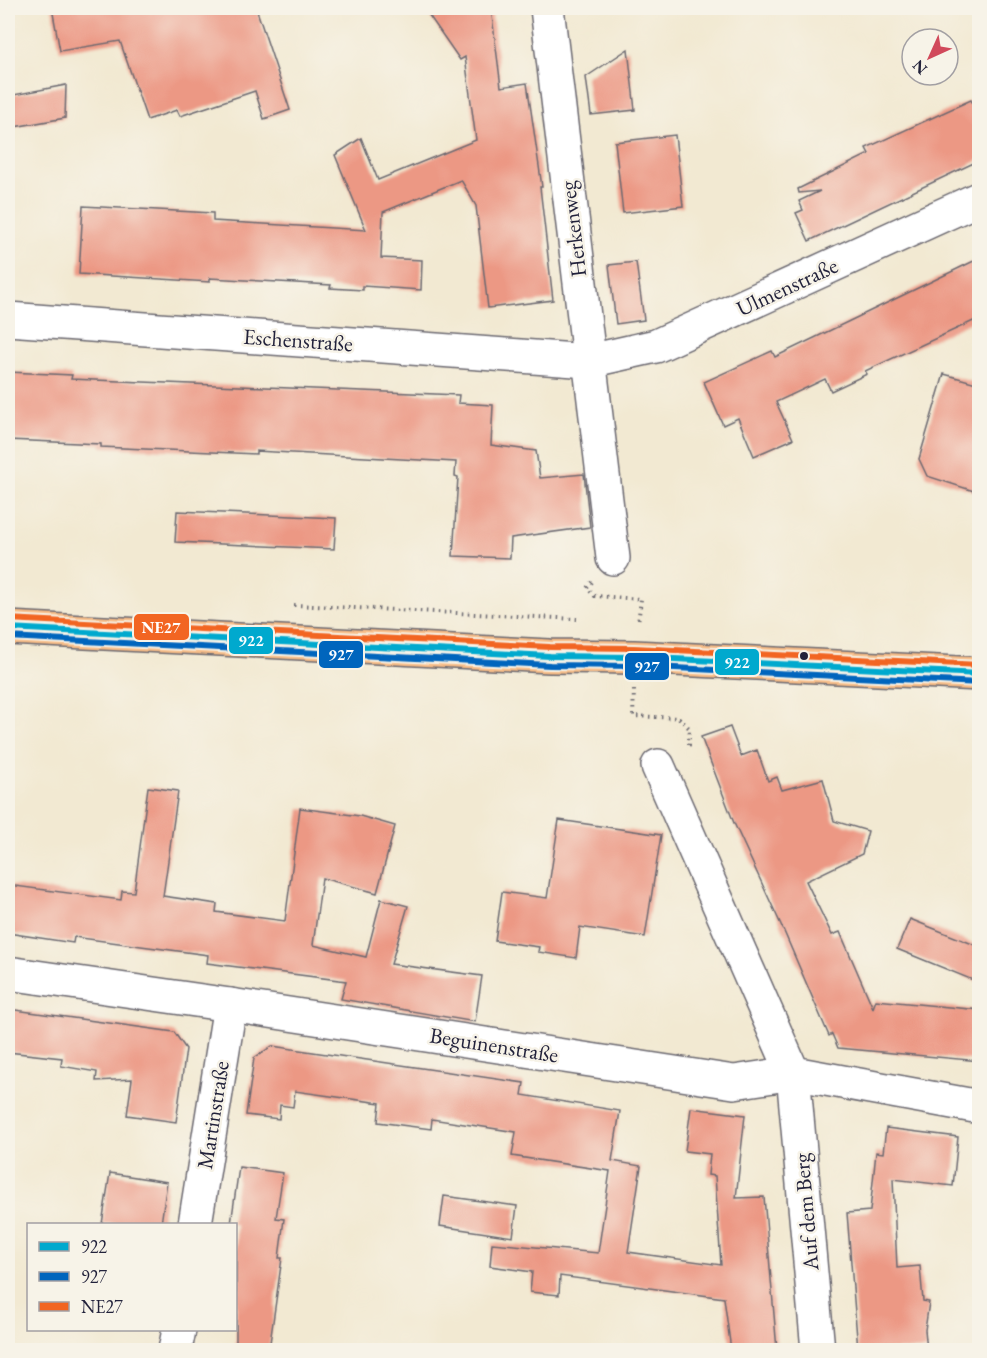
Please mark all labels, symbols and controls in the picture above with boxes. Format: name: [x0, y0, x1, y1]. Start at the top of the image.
north arrow: [900, 27, 960, 87]
text: N: [908, 55, 932, 79]
street label: Herkenweg: [553, 179, 593, 279]
street label: Ulmenstraße: [732, 251, 843, 323]
street label: Eschenstraße: [242, 322, 354, 358]
line badge: NE27: [133, 613, 190, 641]
text: NE27: [141, 617, 181, 638]
line badge: 922: [228, 626, 274, 655]
text: 922: [238, 630, 264, 651]
line badge: 927: [318, 640, 364, 669]
text: 927: [328, 644, 354, 665]
line badge: 922: [714, 648, 760, 676]
unlabelled marker: [798, 650, 810, 662]
line badge: 927: [624, 652, 670, 681]
text: 922: [724, 652, 750, 673]
text: 927: [634, 656, 660, 677]
street label: Beguinenstraße: [428, 1021, 561, 1070]
street label: Martinstraße: [190, 1058, 236, 1171]
street label: Auf dem Berg: [786, 1152, 826, 1273]
legend: [27, 1223, 237, 1331]
text: 922: [81, 1235, 107, 1258]
text: 927: [81, 1265, 107, 1288]
text: NE27: [81, 1295, 123, 1318]

